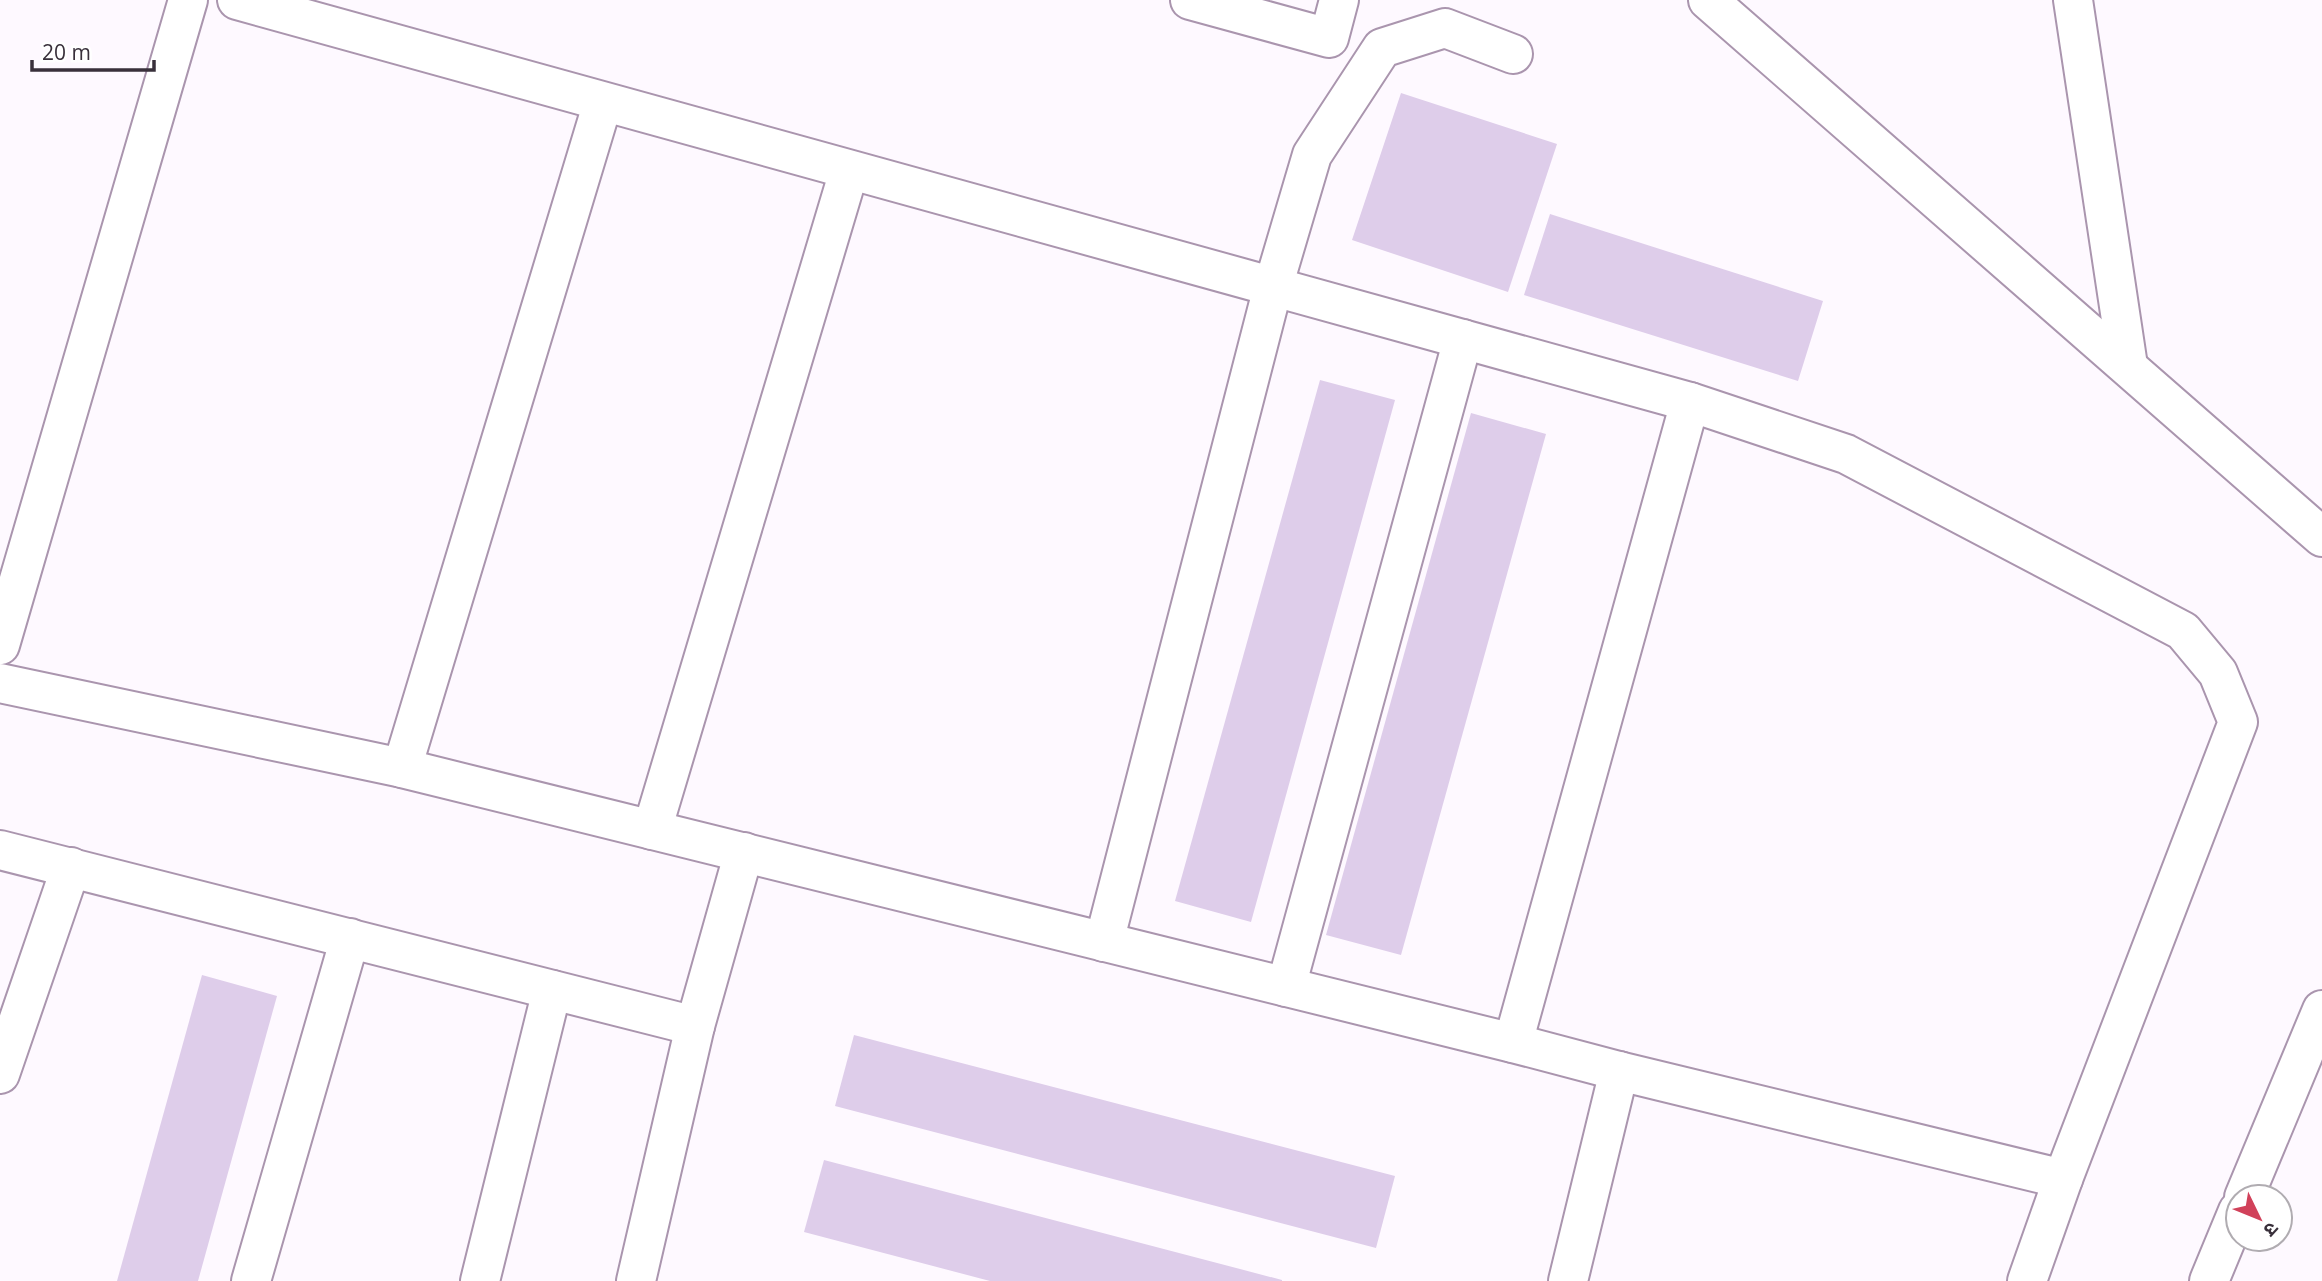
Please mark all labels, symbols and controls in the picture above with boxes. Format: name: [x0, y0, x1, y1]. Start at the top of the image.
scale bar: [32, 28, 154, 72]
text: 20 m: [42, 38, 91, 66]
north arrow: [2224, 1183, 2294, 1253]
text: उ: [2258, 1217, 2285, 1243]

